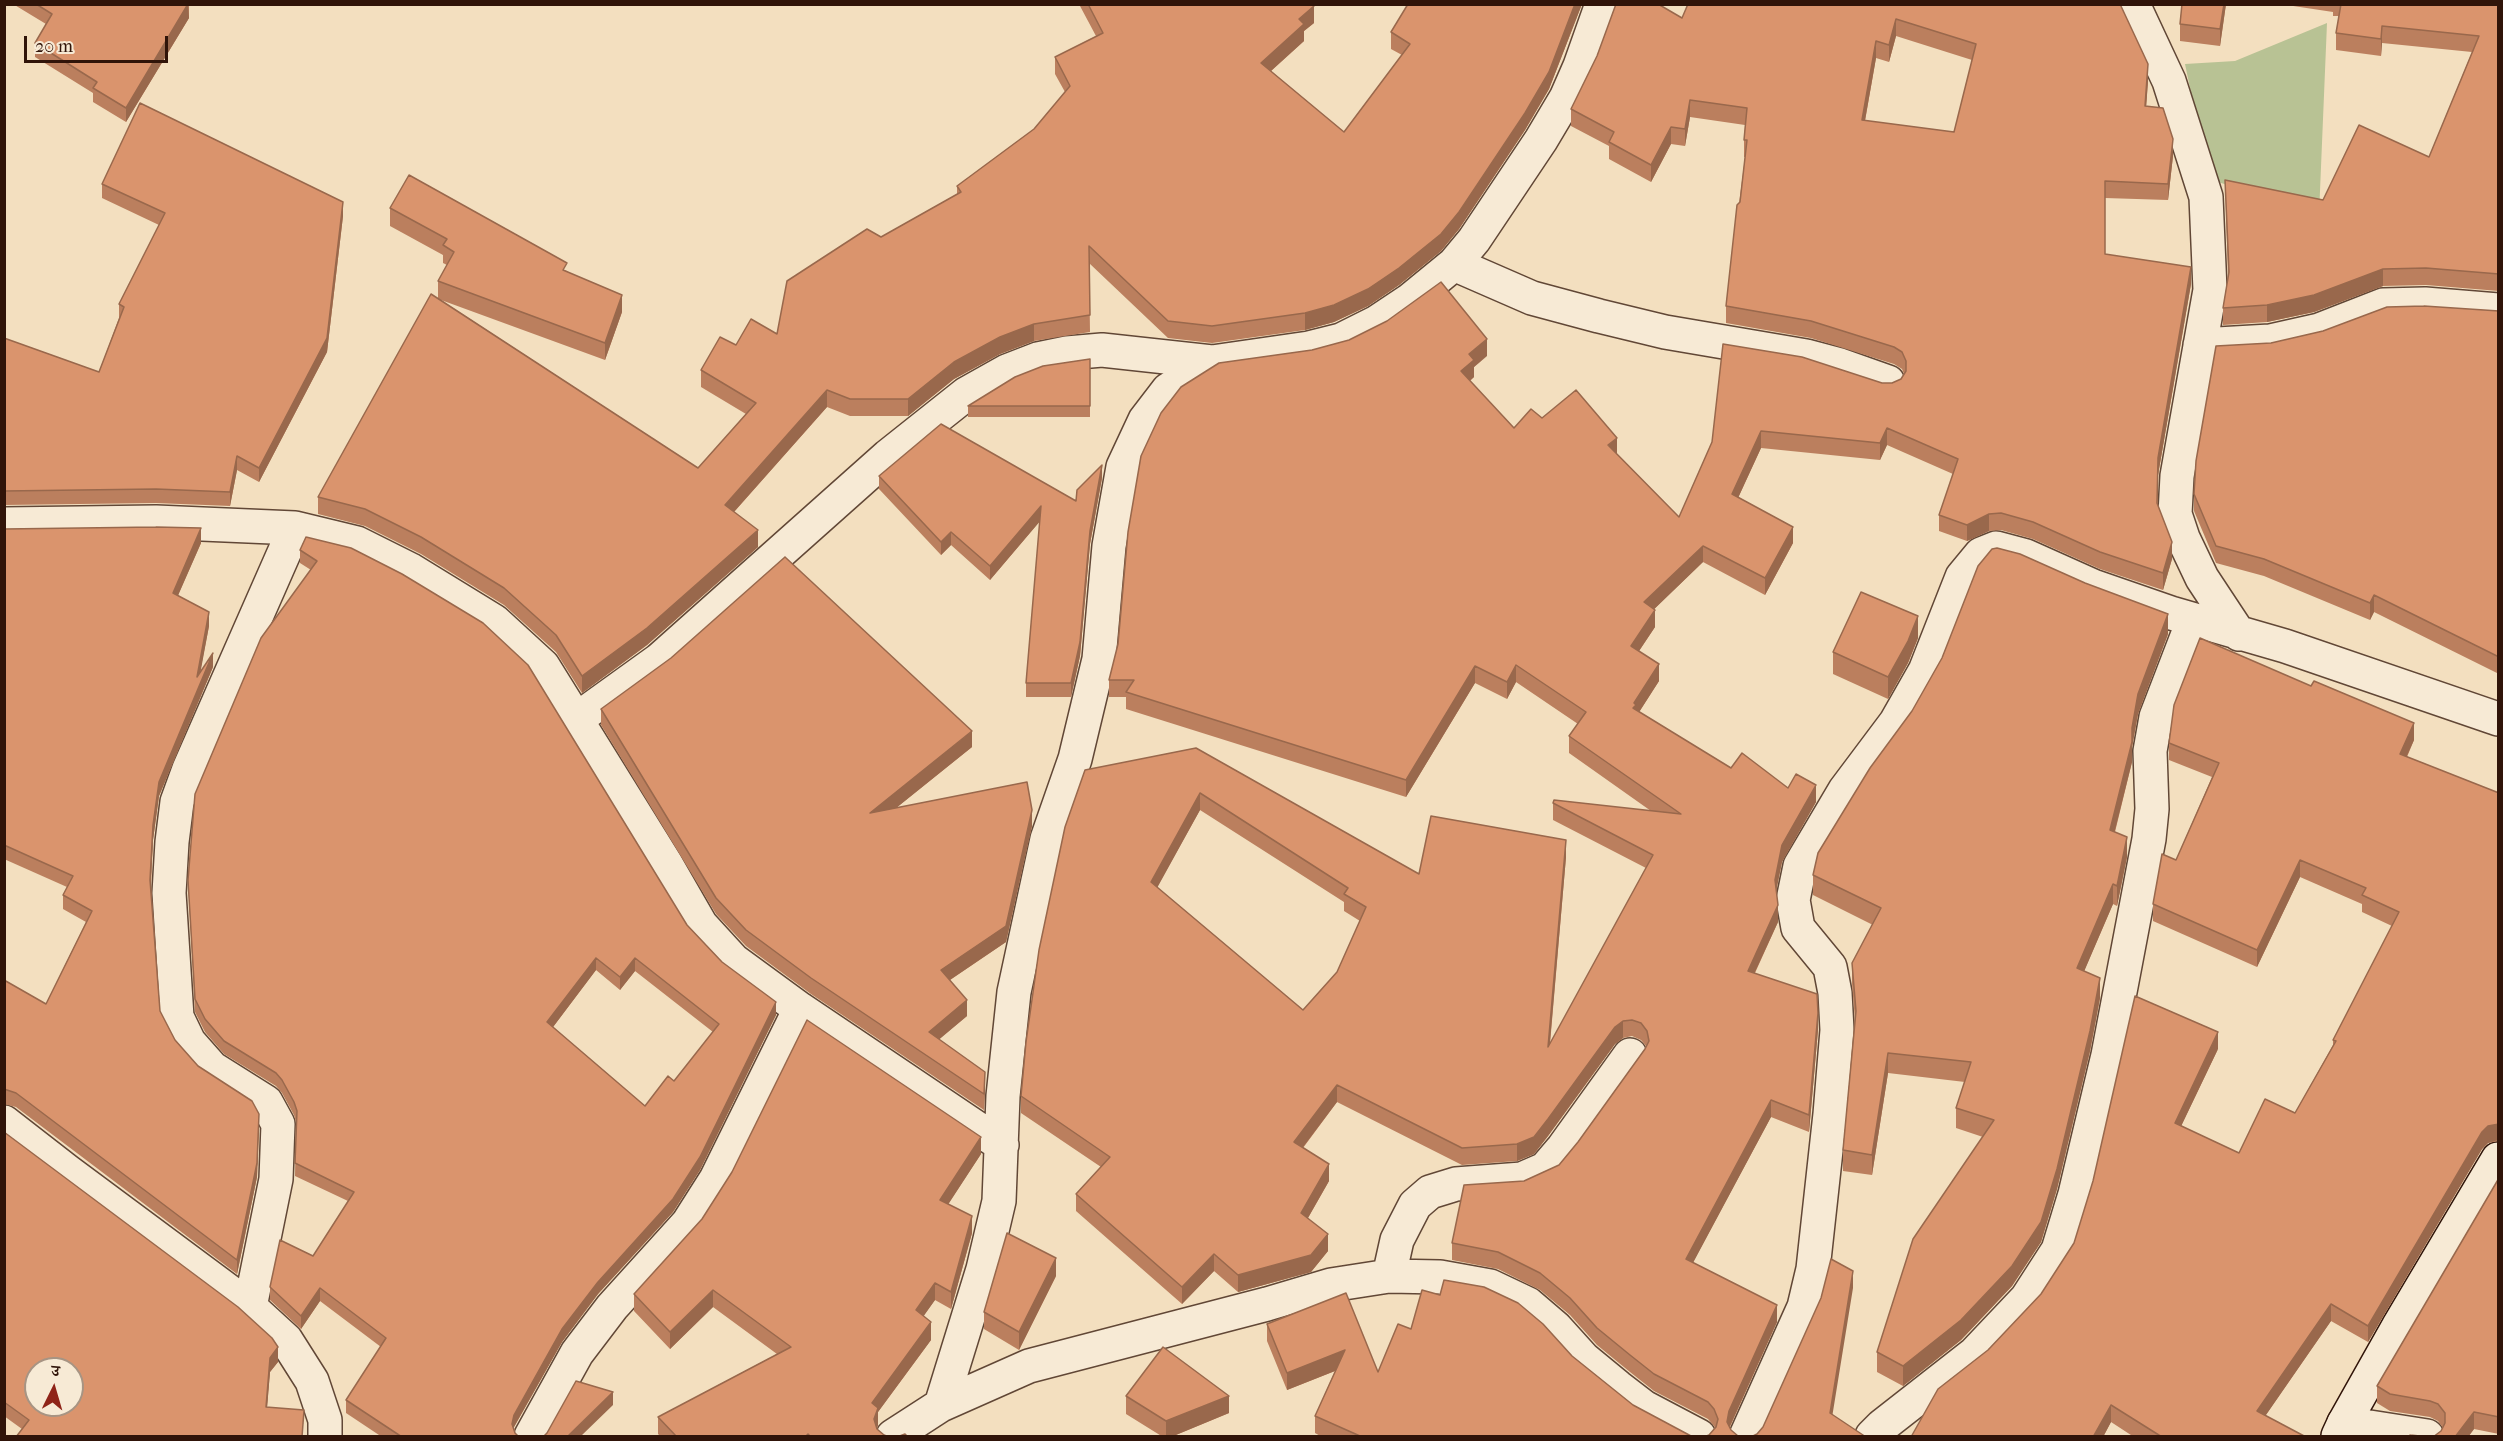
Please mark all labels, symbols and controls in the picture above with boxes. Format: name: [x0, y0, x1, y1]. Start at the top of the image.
scale bar: [27, 24, 171, 62]
text: 20 m: [35, 36, 73, 57]
north arrow: [24, 1357, 84, 1417]
text: उ: [51, 1361, 60, 1380]

